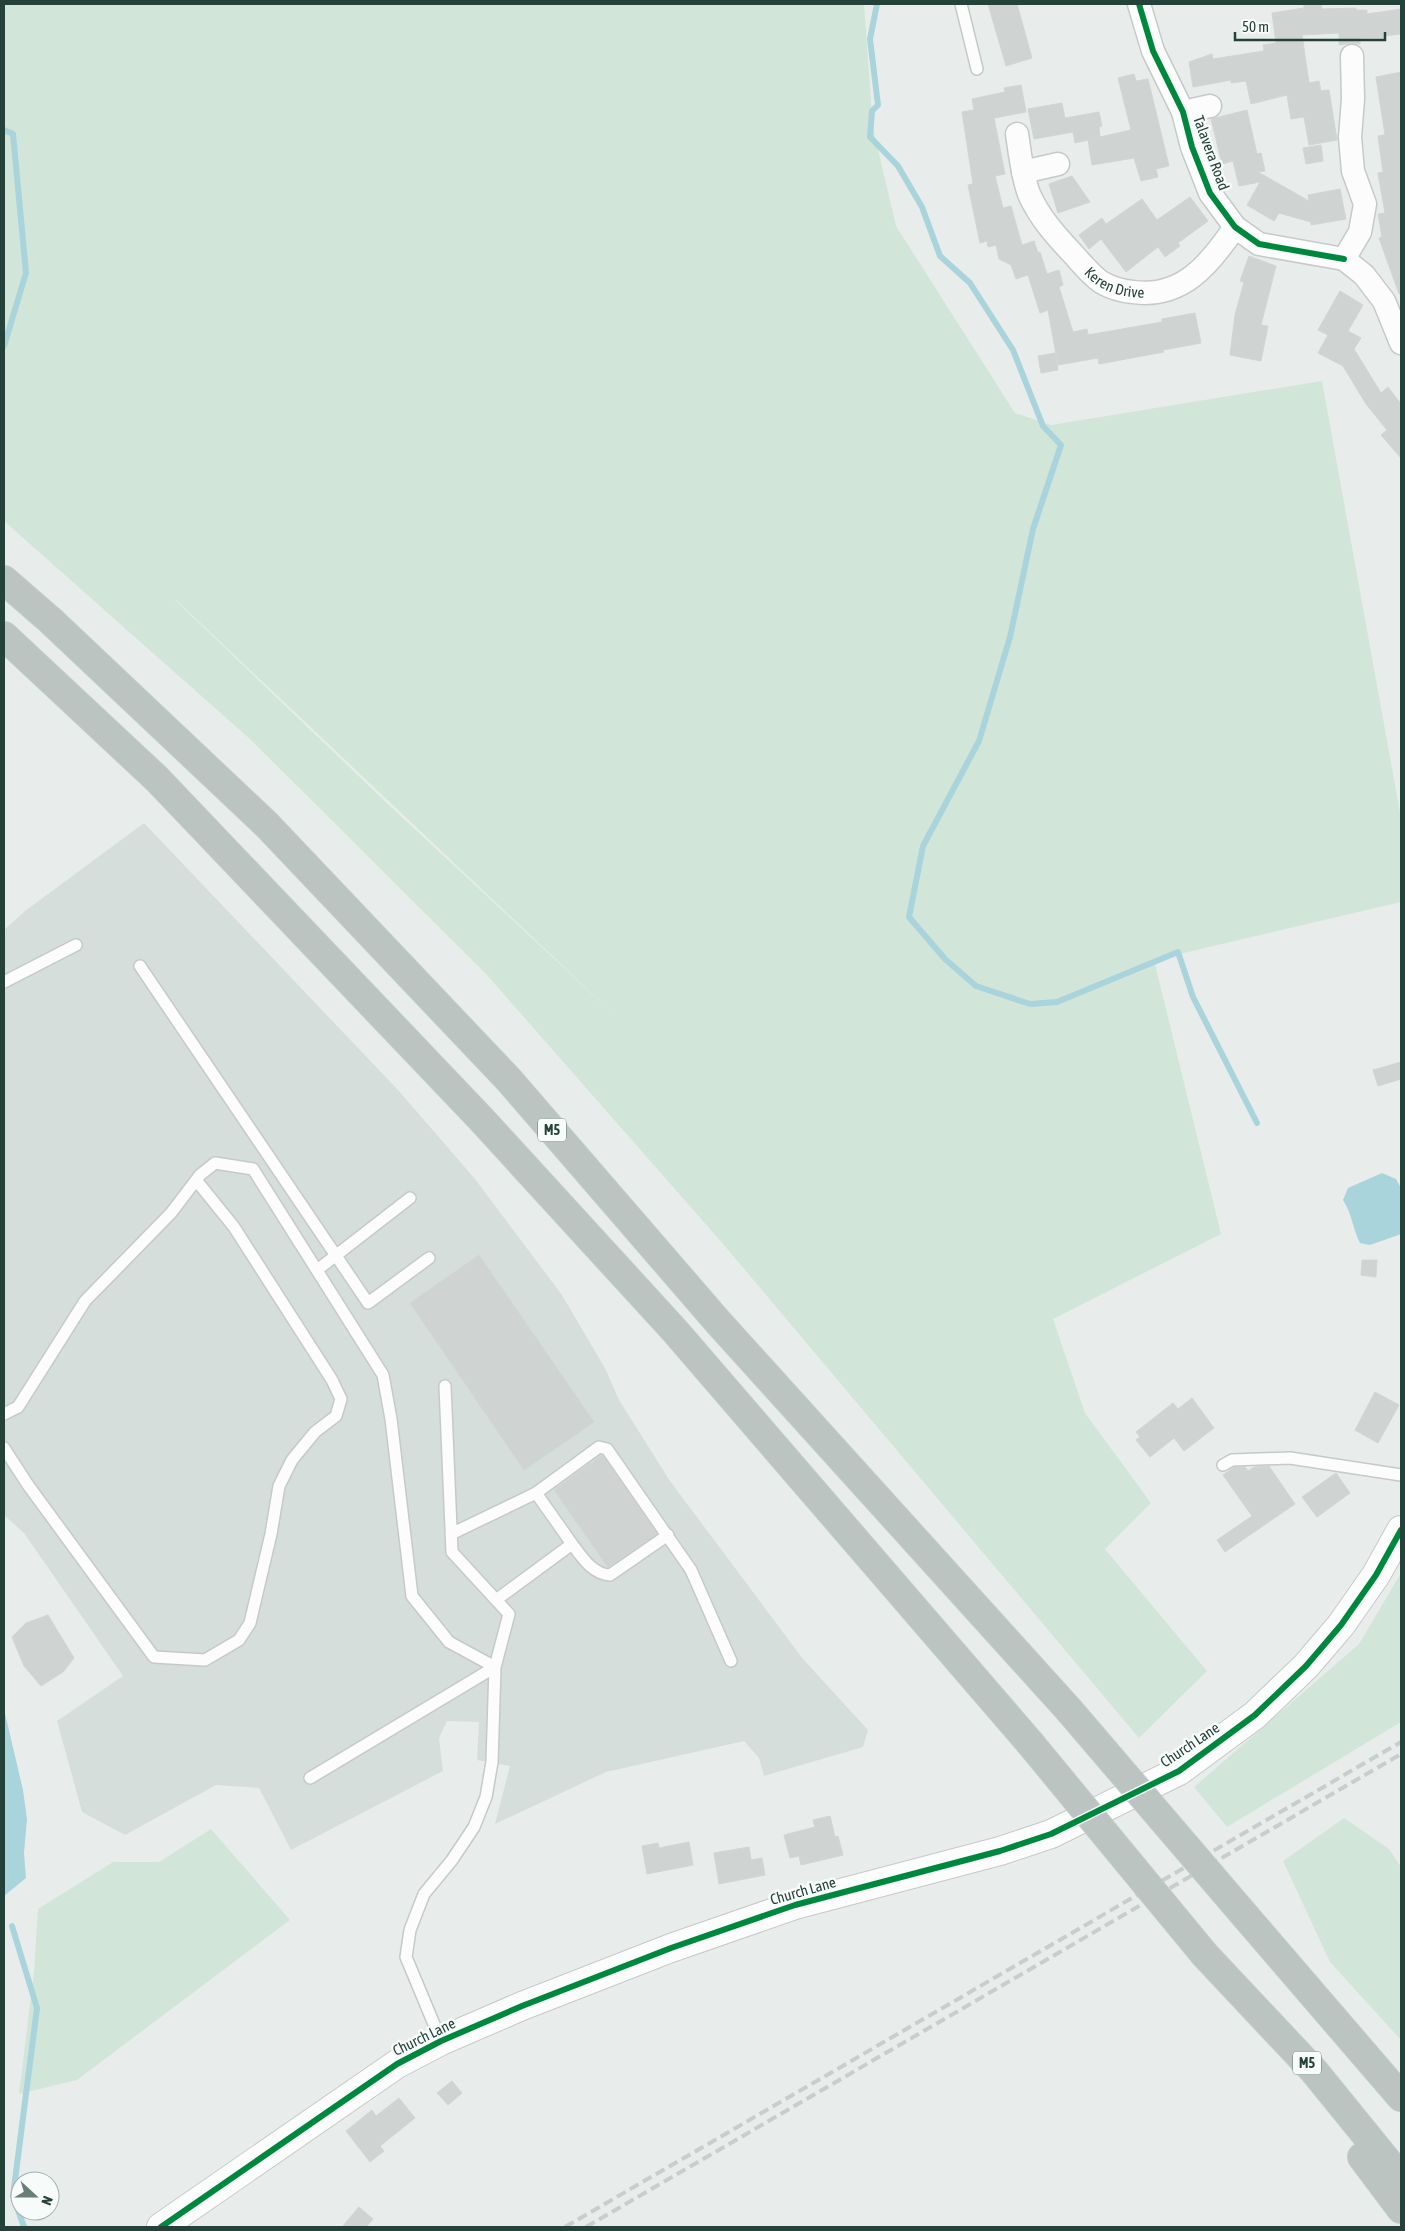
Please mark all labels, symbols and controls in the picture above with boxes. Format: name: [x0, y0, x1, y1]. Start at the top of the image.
scale bar: [1235, 10, 1385, 42]
text: 50 m: [1242, 18, 1269, 35]
street label: Talavera Road: [1190, 113, 1233, 192]
street label: Keren Drive: [1081, 263, 1145, 301]
road number: M5: [538, 1118, 566, 1142]
street label: Church Lane: [1157, 1719, 1223, 1770]
street label: Church Lane: [768, 1873, 838, 1908]
street label: Church Lane: [390, 2014, 458, 2059]
road number: M5: [1293, 2052, 1321, 2074]
north arrow: [10, 2171, 60, 2221]
text: N: [38, 2194, 56, 2207]

